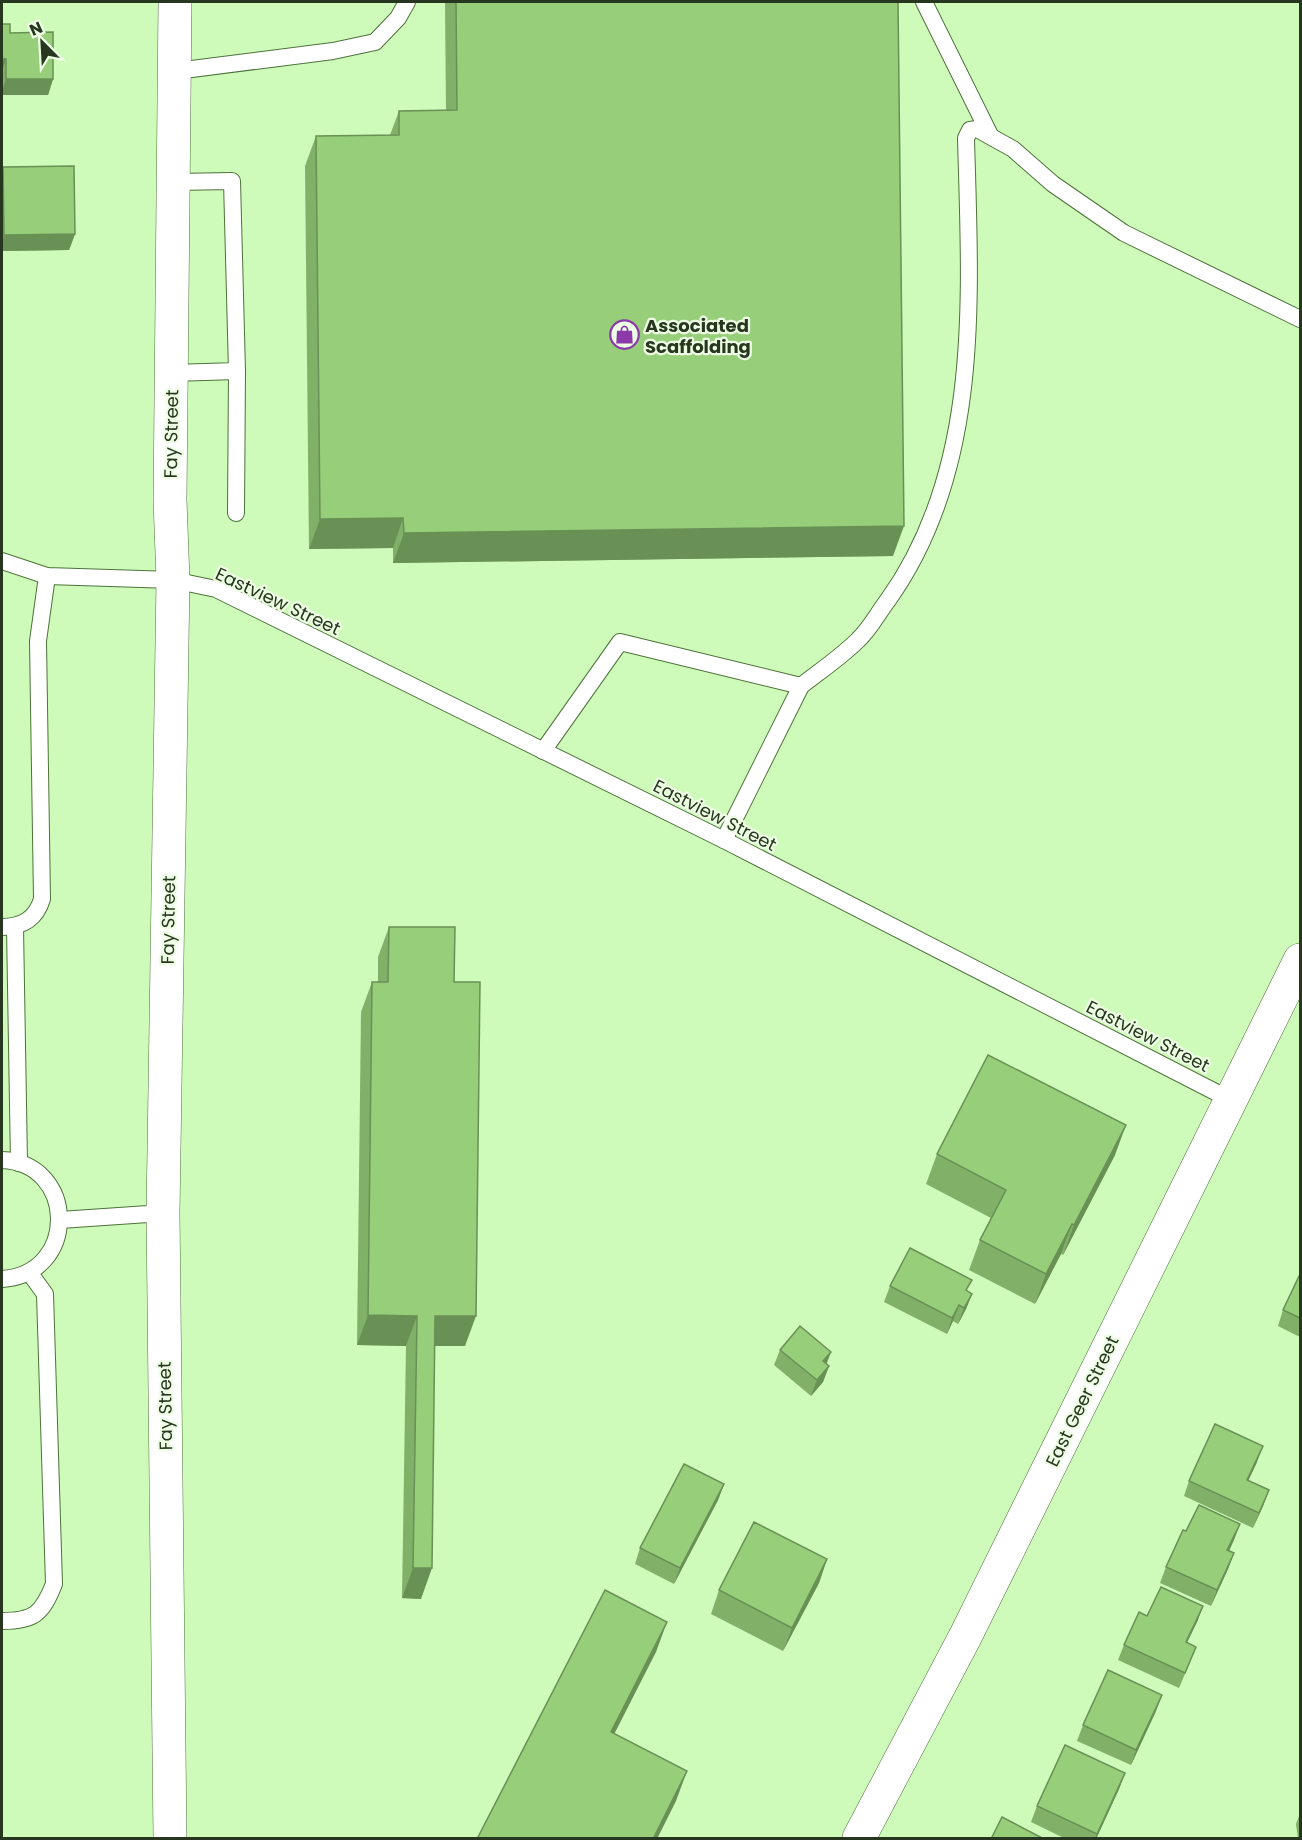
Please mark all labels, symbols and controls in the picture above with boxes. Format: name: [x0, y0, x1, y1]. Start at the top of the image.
north arrow: [12, 12, 72, 72]
text: N: [26, 16, 46, 42]
place label: Associated Scaffolding: [645, 313, 751, 359]
shop icon: Associated Scaffolding: [608, 319, 640, 351]
street label: Fay Street: [158, 389, 184, 479]
street label: Eastview Street: [211, 561, 345, 641]
street label: Eastview Street: [649, 773, 781, 857]
street label: Fay Street: [155, 875, 181, 965]
street label: Eastview Street: [1082, 994, 1214, 1078]
street label: East Geer Street: [1039, 1331, 1125, 1471]
street label: Fay Street: [152, 1361, 178, 1451]

